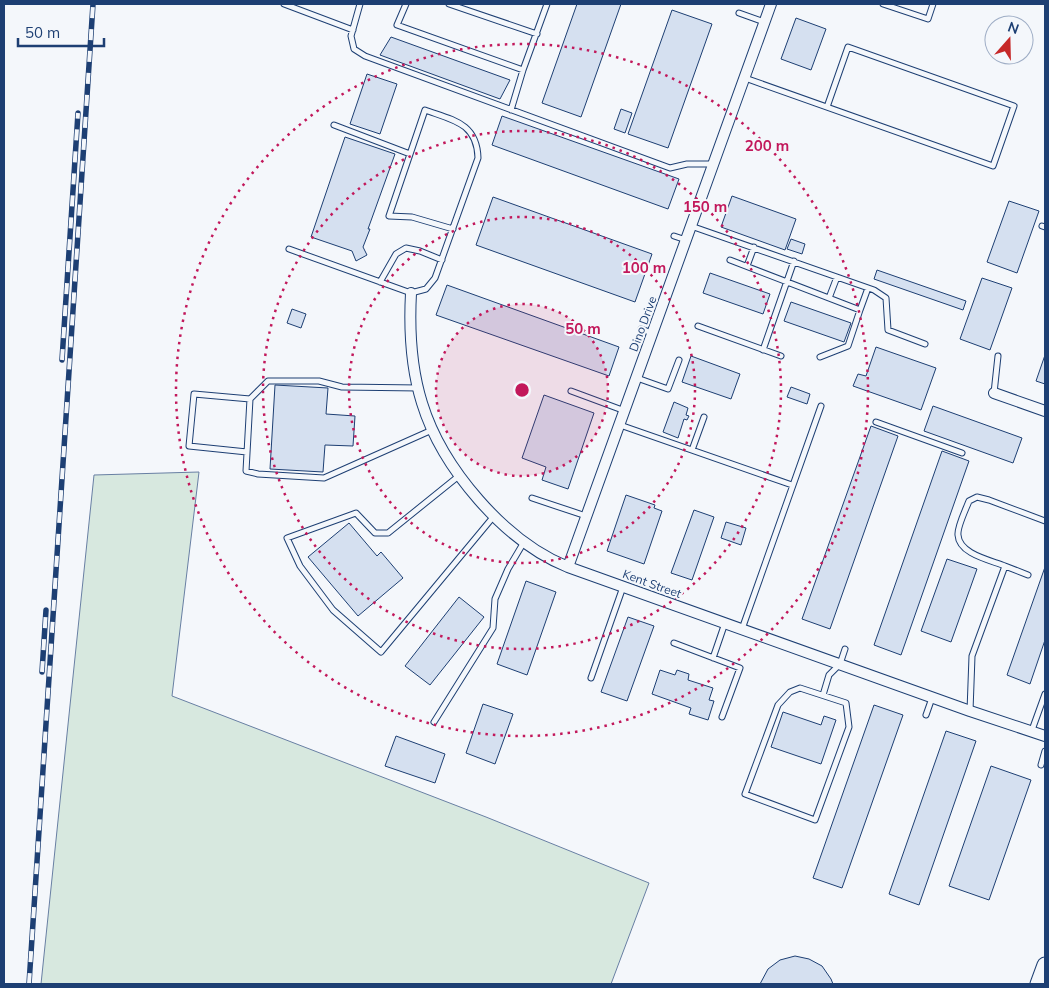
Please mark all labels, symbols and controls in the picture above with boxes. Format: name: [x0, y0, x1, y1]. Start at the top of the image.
scale bar: [18, 15, 104, 47]
north arrow: [984, 15, 1034, 65]
text: N: [1005, 18, 1021, 38]
text: 50 m: [25, 23, 60, 42]
text: 200 m: [745, 136, 789, 155]
text: 150 m: [683, 197, 727, 216]
text: 100 m: [622, 258, 666, 277]
street label: Dino Drive: [626, 294, 659, 354]
text: 50 m: [565, 319, 601, 338]
centre of rings: [513, 381, 531, 399]
street label: Kent Street: [621, 566, 684, 601]

